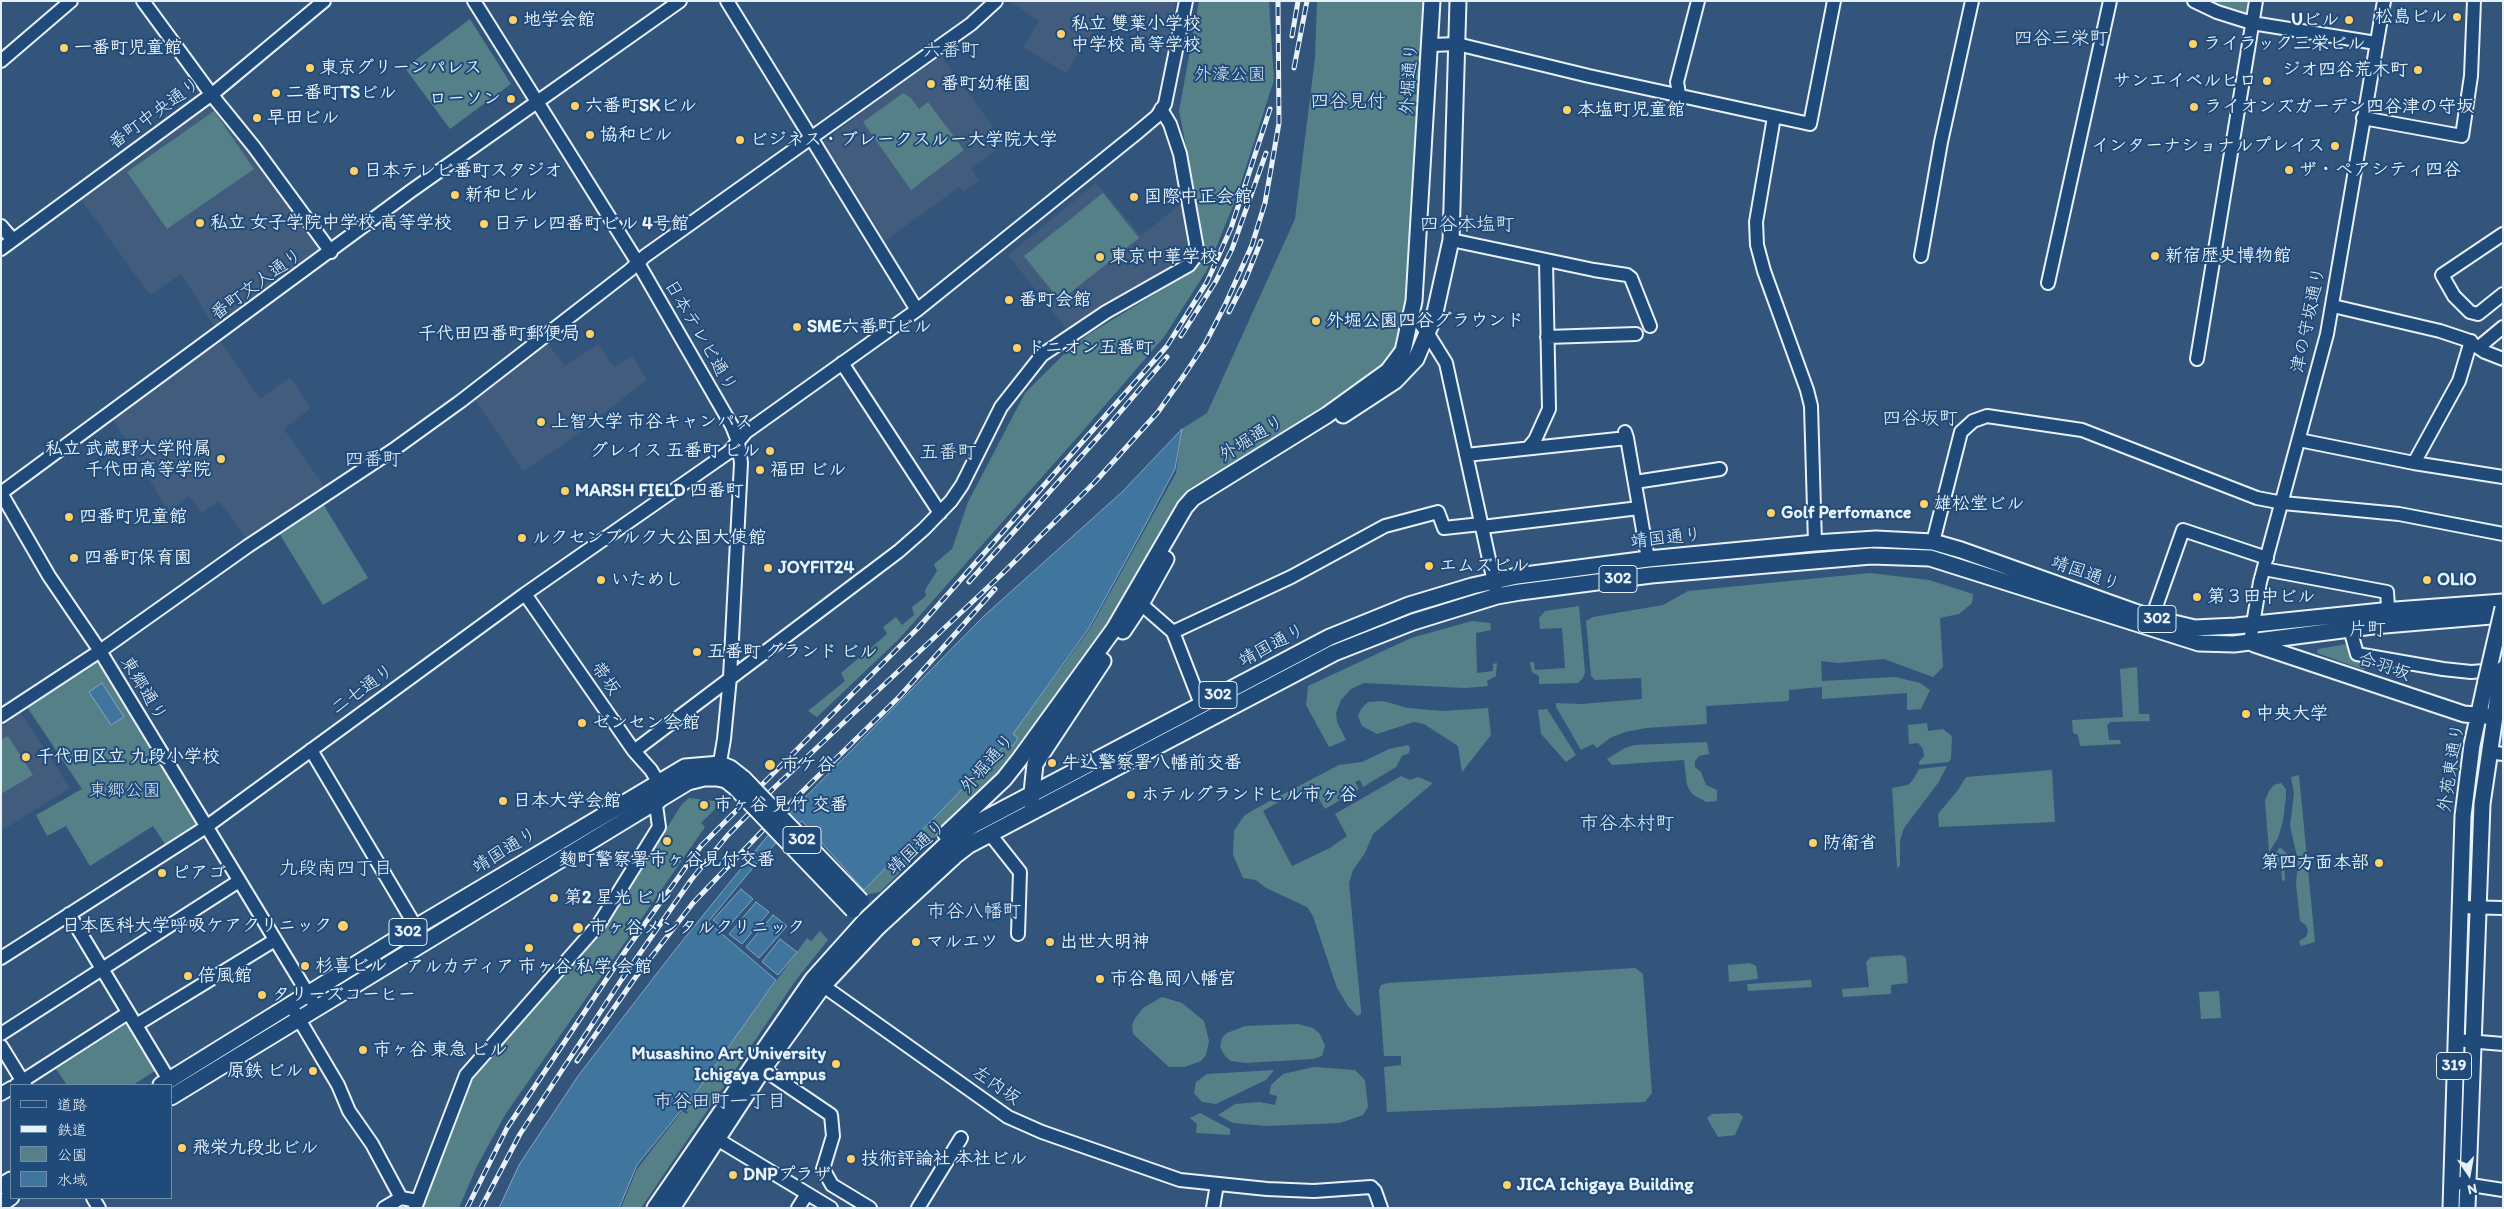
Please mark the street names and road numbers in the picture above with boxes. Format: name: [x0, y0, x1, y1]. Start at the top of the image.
street label: 外堀通り: [1397, 42, 1423, 116]
street label: 番町中央通り: [105, 74, 205, 154]
street label: 番町文人通り: [207, 245, 307, 325]
street label: 津の守坂通り: [2287, 265, 2331, 375]
street label: 日本テレビ通り: [659, 276, 741, 396]
street label: 外堀通り: [1216, 411, 1288, 467]
street label: 靖国通り: [1629, 524, 1703, 554]
street label: 靖国通り: [2047, 552, 2123, 596]
road number: 302: [1599, 566, 1637, 592]
road number: 302: [2138, 606, 2176, 632]
street label: 靖国通り: [1235, 620, 1309, 672]
street label: 合羽坂: [2355, 648, 2413, 686]
street label: 東郷通り: [115, 653, 171, 725]
street label: 帯坂: [586, 658, 624, 700]
street label: 二七通り: [328, 660, 398, 720]
road number: 302: [1199, 682, 1237, 708]
street label: 外苑東通り: [2434, 722, 2470, 814]
street label: 外堀通り: [956, 730, 1020, 798]
street label: 靖国通り: [883, 816, 951, 880]
street label: 靖国通り: [469, 823, 541, 879]
road number: 302: [783, 826, 821, 854]
road number: 302: [389, 919, 427, 946]
road number: 319: [2436, 1052, 2472, 1080]
street label: 左内坂: [968, 1062, 1024, 1110]

